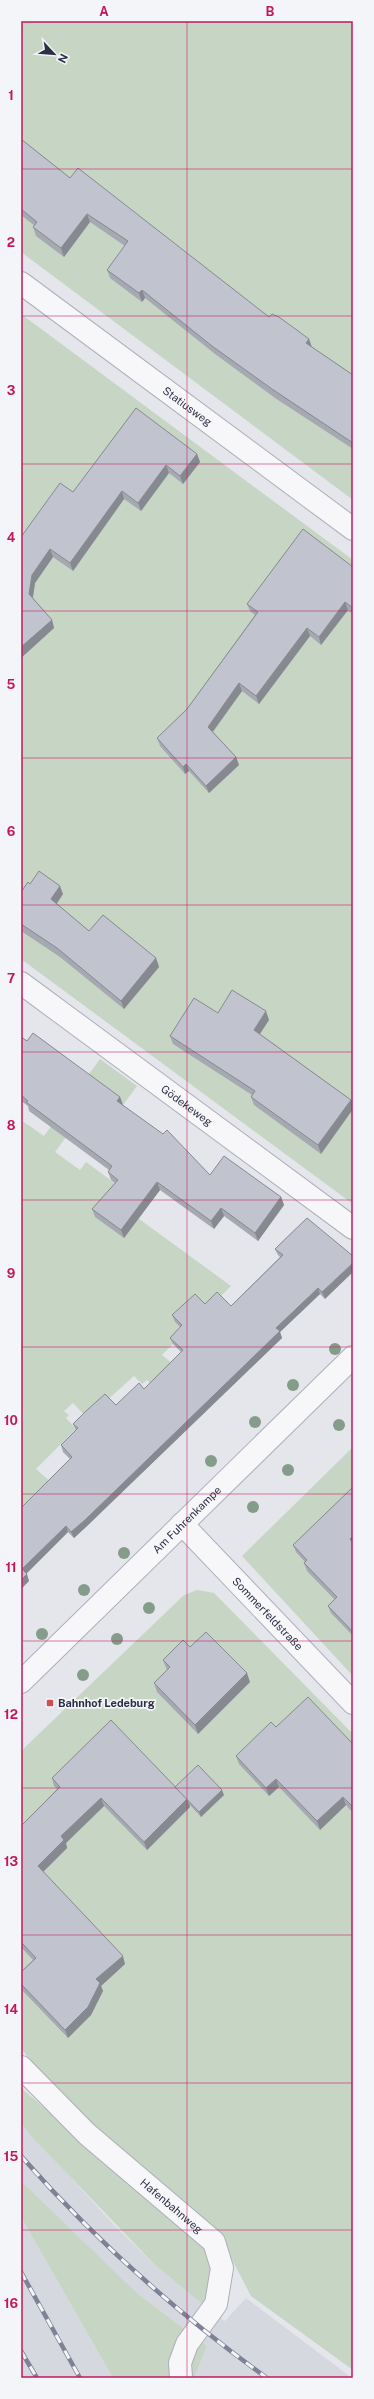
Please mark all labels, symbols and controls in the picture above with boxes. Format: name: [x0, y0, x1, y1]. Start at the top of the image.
text: A: [99, 4, 109, 19]
text: B: [266, 4, 275, 19]
north arrow: [34, 34, 74, 74]
text: N: [56, 52, 70, 65]
text: 1: [8, 88, 14, 103]
text: 2: [7, 235, 15, 250]
text: 3: [7, 383, 16, 398]
street label: Statiusweg: [161, 384, 214, 428]
text: 4: [7, 530, 16, 545]
text: 5: [7, 677, 16, 692]
text: 6: [7, 824, 16, 839]
text: 7: [7, 971, 15, 986]
street label: Gödekeweg: [159, 1082, 215, 1128]
text: 8: [7, 1118, 16, 1133]
text: 9: [7, 1266, 15, 1281]
text: 10: [4, 1413, 18, 1428]
street label: Am Fuhrenkampe: [150, 1484, 223, 1556]
text: 11: [5, 1560, 17, 1575]
street label: Sommerfeldstraße: [230, 1575, 305, 1653]
place label: Bahnhof Ledeburg: [58, 1697, 155, 1709]
marker: Bahnhof Ledeburg: [45, 1698, 55, 1708]
text: 12: [4, 1707, 18, 1722]
text: 13: [4, 1854, 18, 1869]
text: 14: [4, 2002, 19, 2017]
text: 15: [4, 2149, 18, 2164]
street label: Hafenbahnweg: [138, 2176, 205, 2236]
text: 16: [4, 2296, 18, 2311]

